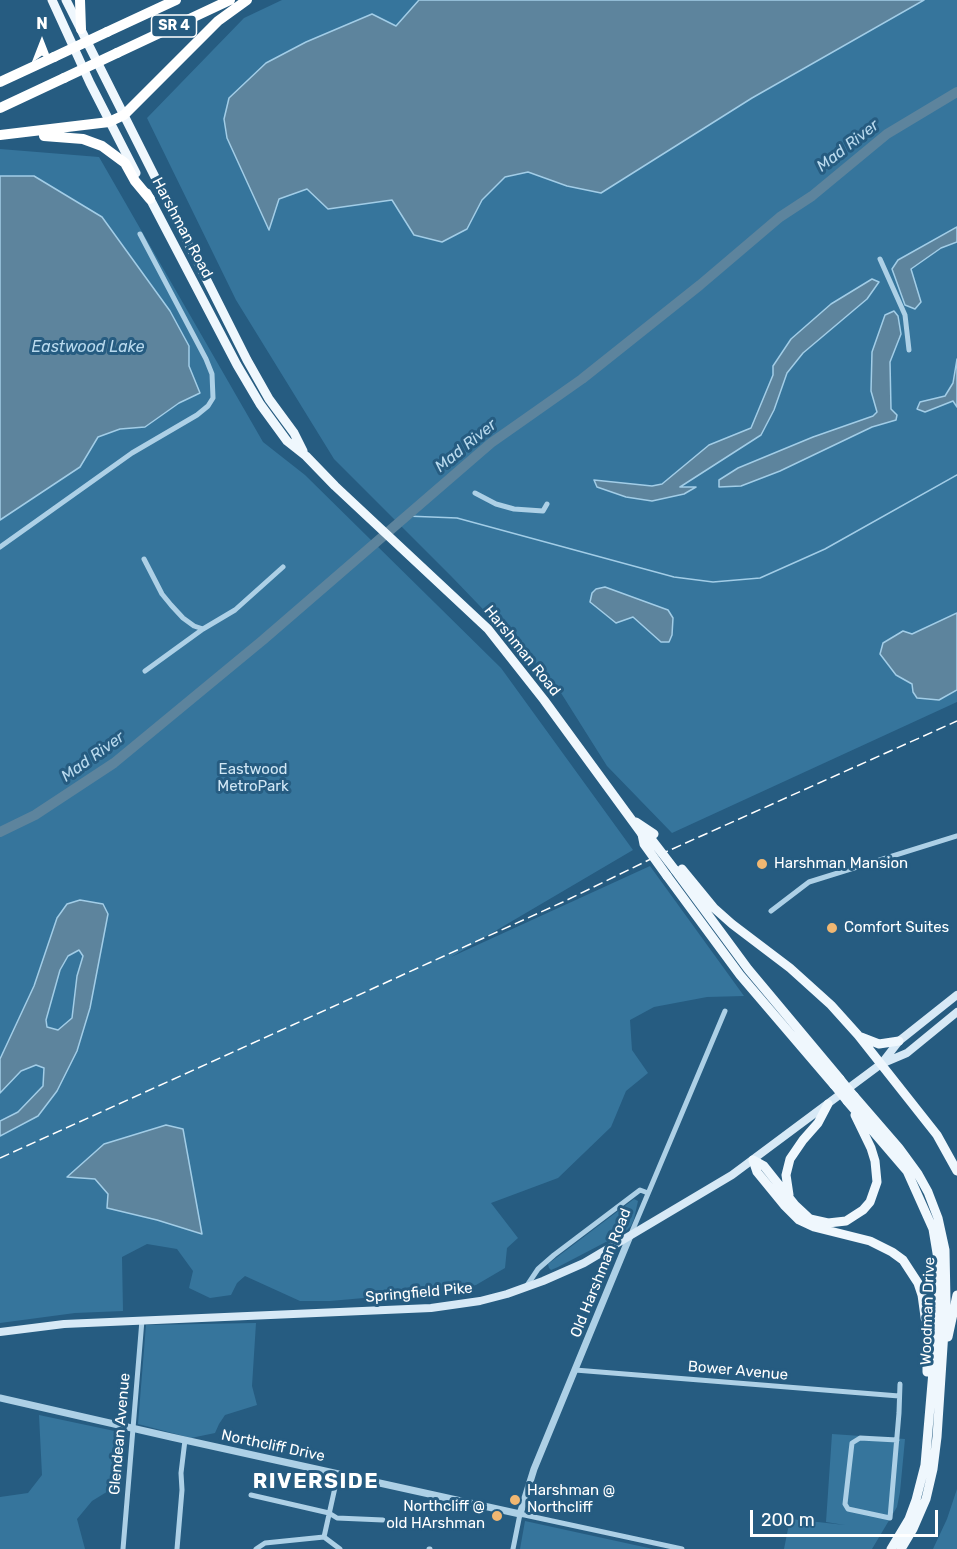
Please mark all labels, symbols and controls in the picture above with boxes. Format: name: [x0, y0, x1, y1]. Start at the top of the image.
north arrow: [12, 12, 72, 72]
text: N: [36, 14, 48, 33]
road number: SR 4: [152, 15, 196, 37]
water label: Mad River: [813, 116, 883, 176]
street label: Harshman Road: [148, 175, 216, 281]
water label: Eastwood Lake: [32, 337, 144, 357]
water label: Mad River: [431, 415, 501, 477]
street label: Harshman Road: [480, 602, 564, 700]
water label: Mad River: [58, 728, 128, 786]
park label: Eastwood MetroPark: [217, 761, 289, 796]
place label: Harshman Mansion: [774, 855, 908, 873]
marker: Harshman Mansion: [755, 857, 769, 871]
place label: Comfort Suites: [844, 919, 949, 937]
marker: Comfort Suites: [825, 921, 839, 935]
street label: Old Harshman Road: [567, 1206, 635, 1340]
street label: Woodman Drive: [917, 1257, 939, 1365]
street label: Springfield Pike: [365, 1279, 473, 1307]
street label: Bower Avenue: [687, 1358, 789, 1384]
street label: Glendean Avenue: [106, 1372, 134, 1496]
street label: Northcliff Drive: [220, 1426, 326, 1466]
district label: RIVERSIDE: [253, 1469, 379, 1495]
place label: Harshman @ Northcliff: [527, 1482, 615, 1517]
marker: Harshman @ Northcliff: [508, 1493, 522, 1507]
place label: Northcliff @ old HArshman: [386, 1498, 485, 1533]
scale bar: [753, 1498, 940, 1536]
marker: Northcliff @ old HArshman: [490, 1509, 504, 1523]
text: 200 m: [761, 1509, 815, 1531]

